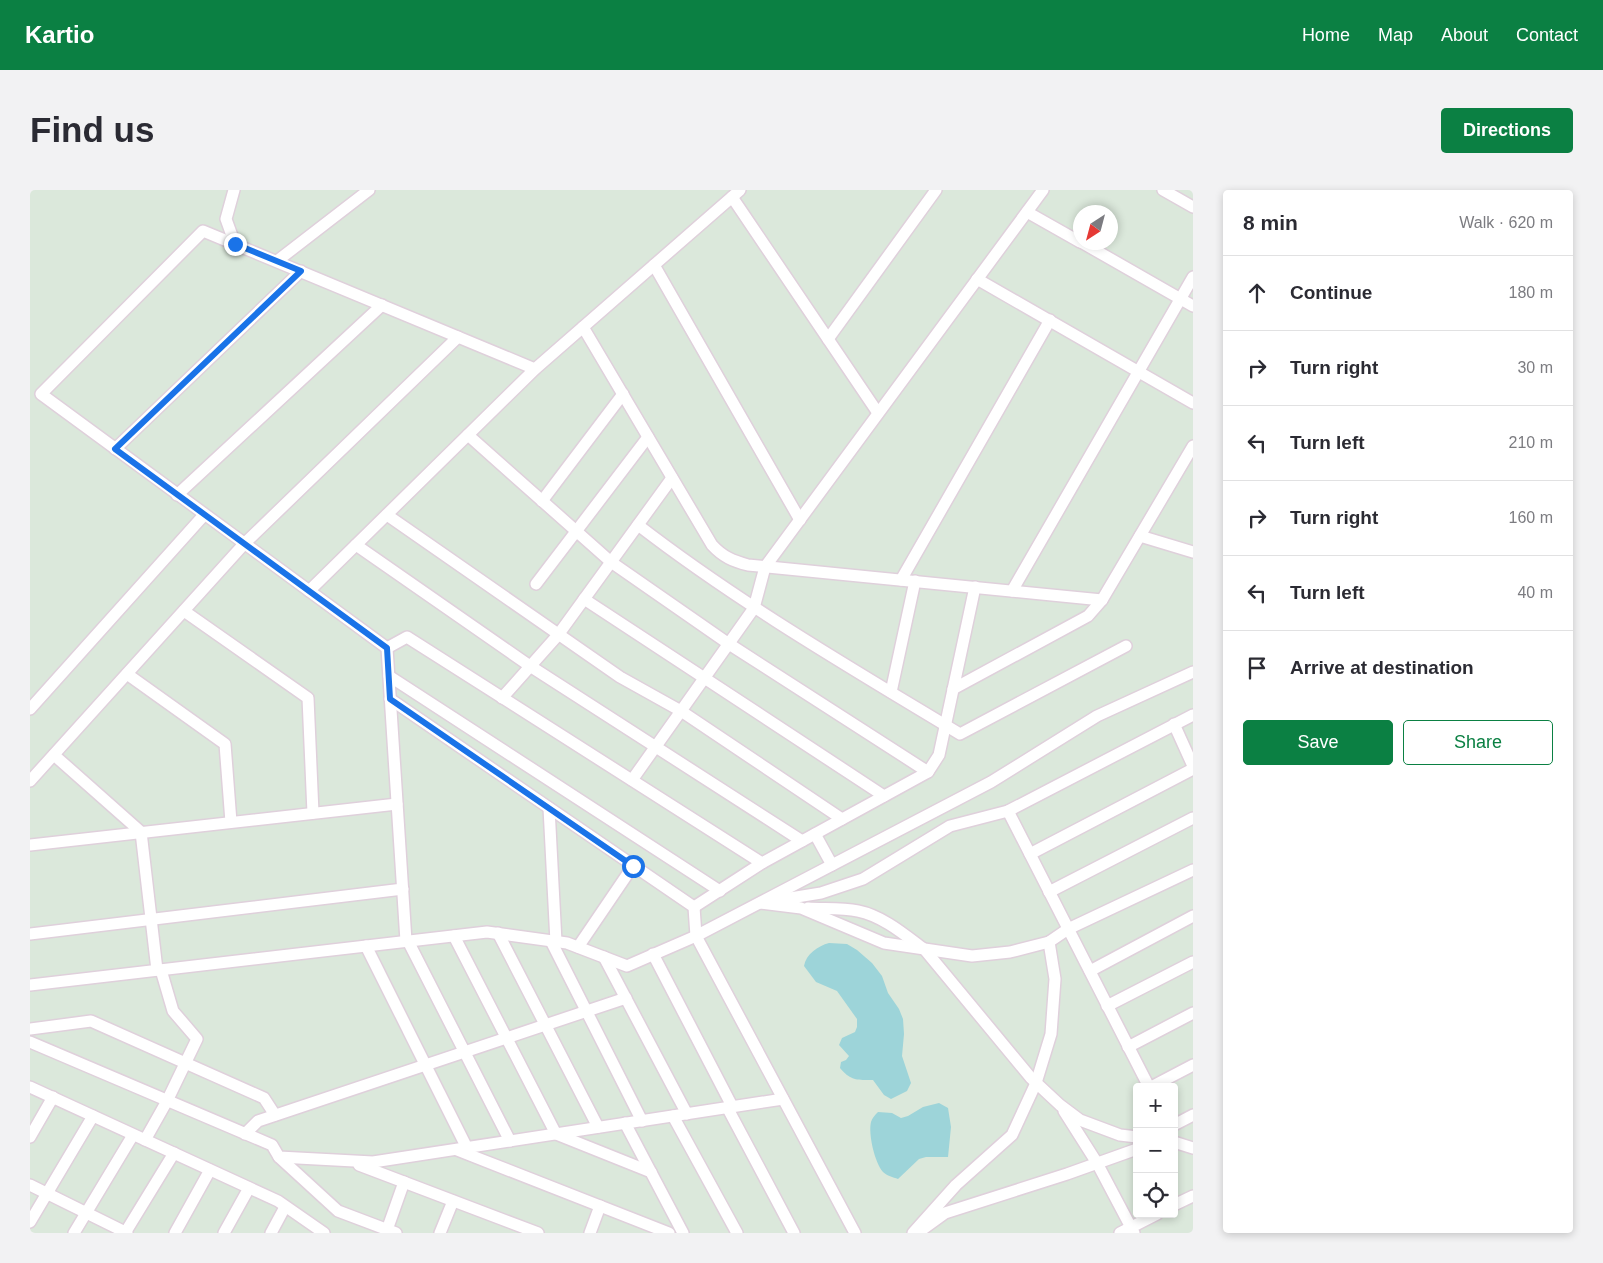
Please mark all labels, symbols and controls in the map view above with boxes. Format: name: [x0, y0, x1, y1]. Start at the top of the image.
text: Kartio: [25, 21, 94, 48]
text: Home: [1302, 25, 1350, 45]
text: Map: [1378, 25, 1413, 45]
text: About: [1441, 25, 1488, 45]
text: Contact: [1516, 25, 1578, 45]
button: Directions: [1441, 108, 1573, 153]
text: Find us: [30, 110, 154, 149]
north arrow: [1073, 205, 1118, 250]
text: 8 min: [1243, 211, 1298, 234]
text: Walk · 620 m: [1459, 214, 1553, 231]
route end: [224, 233, 247, 256]
icon: ahead: [1243, 279, 1271, 307]
text: Continue: [1290, 282, 1372, 303]
text: 180 m: [1509, 284, 1553, 301]
icon: right: [1243, 354, 1271, 382]
text: Turn right: [1290, 357, 1378, 378]
text: 30 m: [1517, 359, 1553, 376]
icon: left: [1243, 429, 1271, 457]
text: Turn left: [1290, 432, 1365, 453]
text: 210 m: [1509, 434, 1553, 451]
icon: right: [1243, 504, 1271, 532]
text: Turn right: [1290, 507, 1378, 528]
text: 160 m: [1509, 509, 1553, 526]
icon: left: [1243, 579, 1271, 607]
text: Turn left: [1290, 582, 1365, 603]
text: 40 m: [1517, 584, 1553, 601]
icon: arrive: [1243, 654, 1271, 682]
text: Arrive at destination: [1290, 657, 1474, 678]
button: Save: [1243, 720, 1393, 765]
button: Share: [1403, 720, 1553, 765]
route start: [622, 855, 645, 878]
map controls: [1133, 1083, 1178, 1218]
button: +: [1133, 1083, 1178, 1128]
button: −: [1133, 1128, 1178, 1173]
button: locate: [1133, 1173, 1178, 1218]

